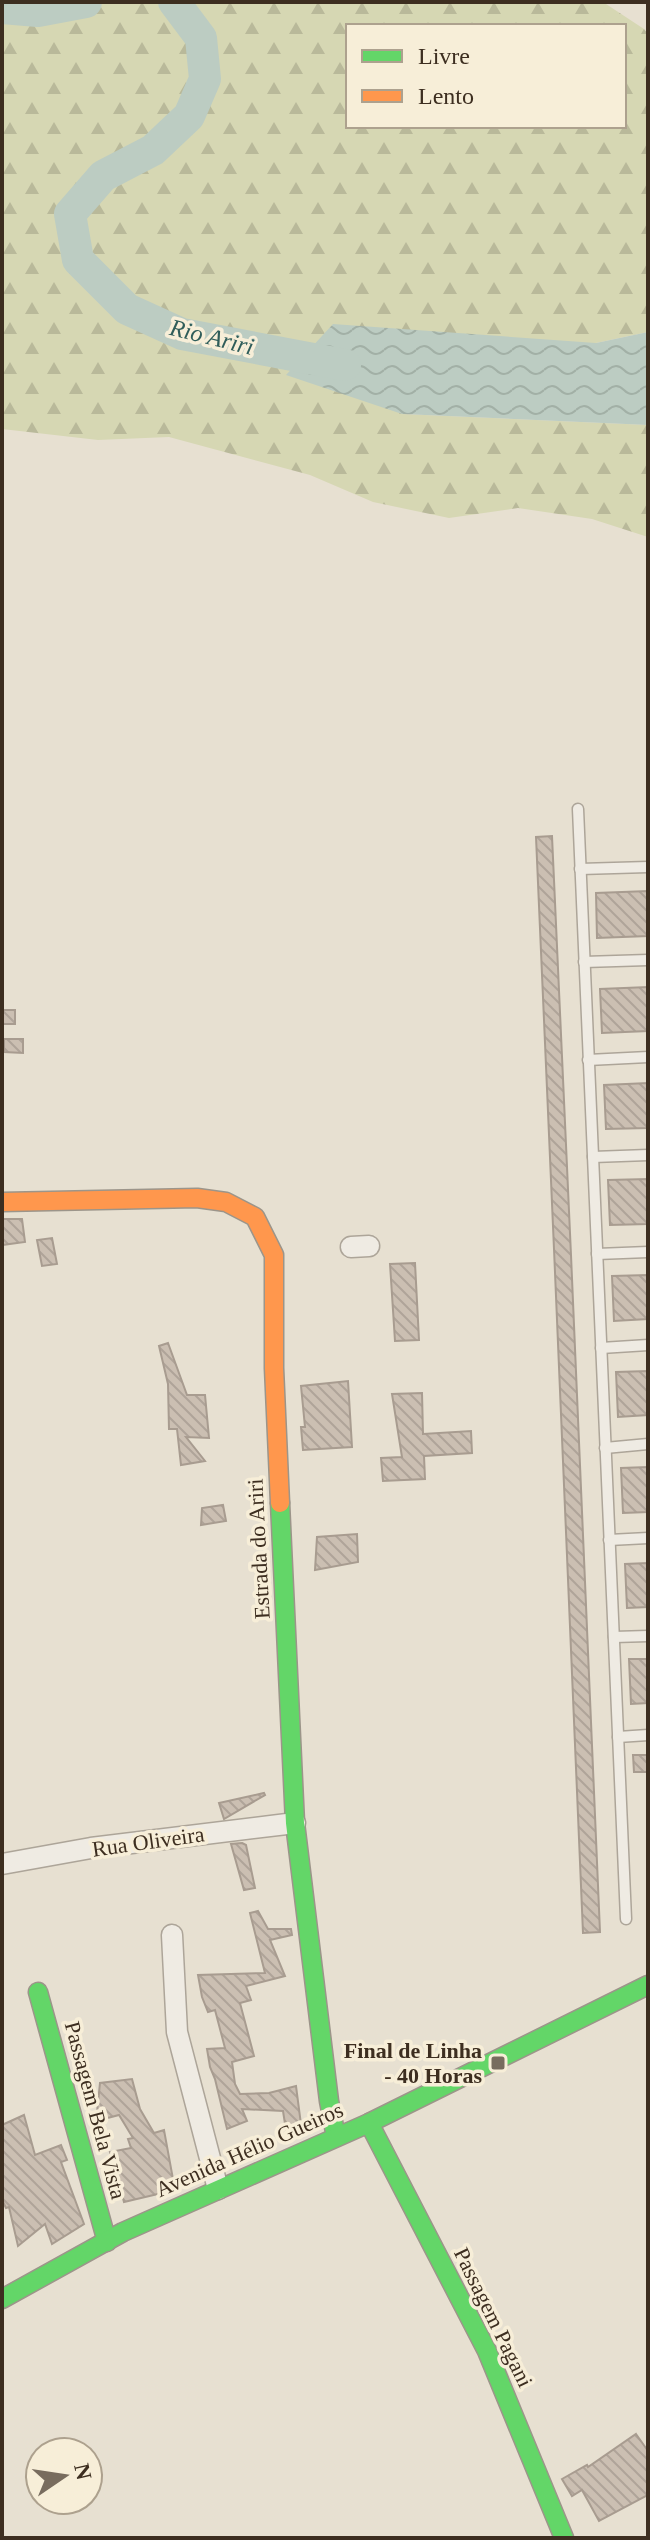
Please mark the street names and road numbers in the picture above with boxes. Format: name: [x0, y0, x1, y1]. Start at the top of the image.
street label: Estrada do Ariri: [242, 1478, 275, 1620]
street label: Rua Oliveira: [90, 1821, 206, 1862]
street label: Passagem Bela Vista: [60, 2019, 131, 2202]
street label: Avenida Hélio Gueiros: [152, 2097, 347, 2202]
street label: Passagem Pagani: [449, 2243, 538, 2391]

